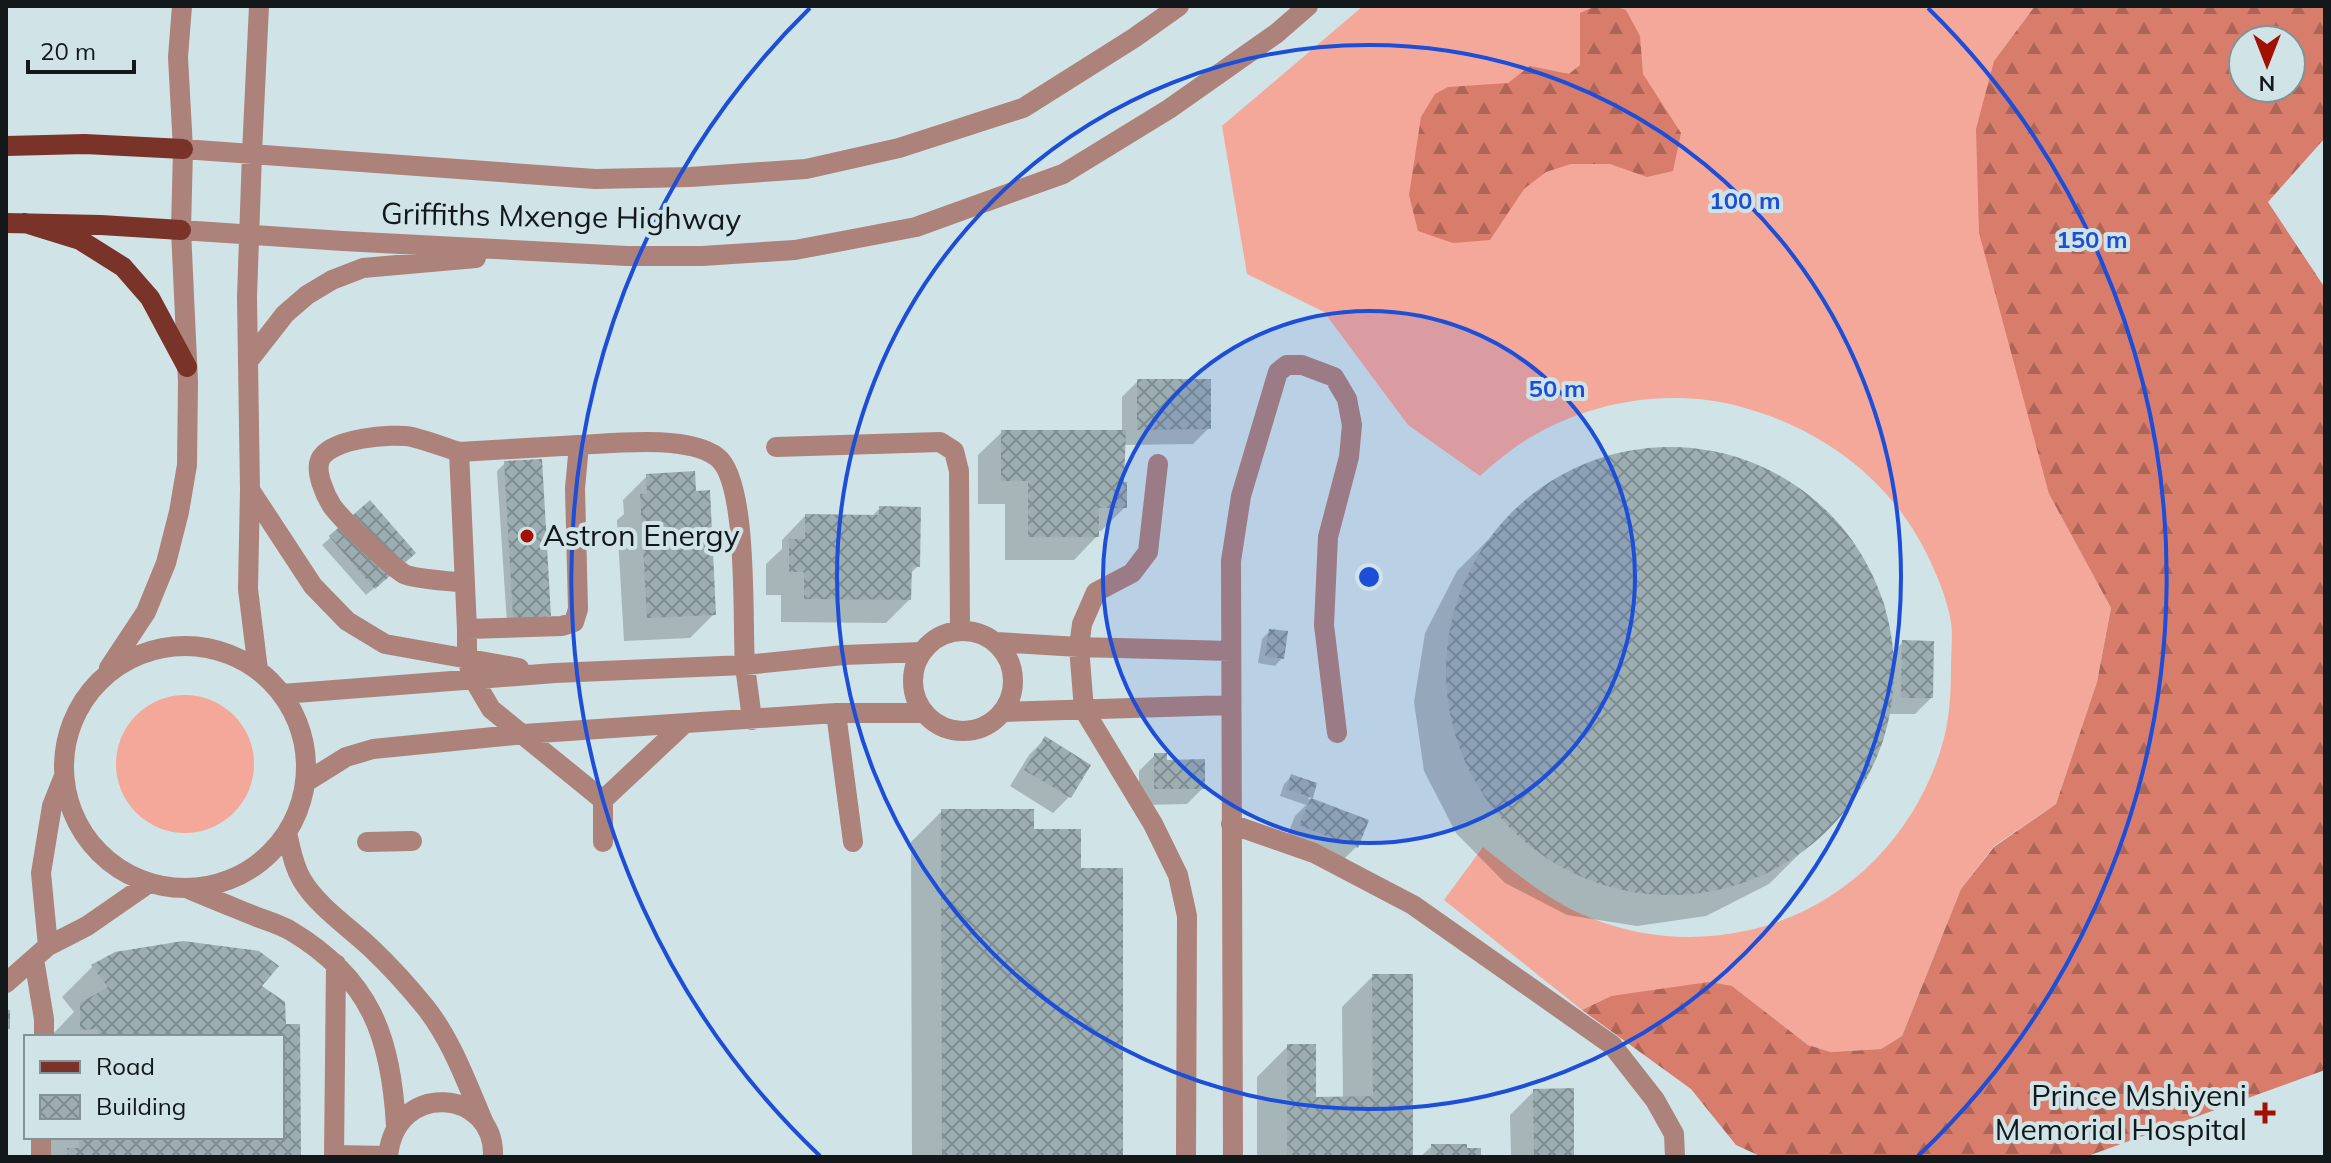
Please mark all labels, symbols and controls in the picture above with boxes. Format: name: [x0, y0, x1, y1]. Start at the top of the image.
scale bar: [28, 24, 134, 74]
north arrow: [2227, 24, 2307, 104]
text: 20 m: [40, 36, 96, 66]
text: N: [2259, 70, 2275, 98]
text: 100 m: [1709, 185, 1781, 215]
street label: Griffiths Mxenge Highway: [381, 194, 742, 238]
text: 150 m: [2056, 224, 2128, 254]
text: 50 m: [1529, 373, 1585, 403]
place label: Astron Energy: [543, 516, 740, 554]
marker: Astron Energy: [518, 527, 536, 545]
centre of rings: [1355, 563, 1383, 591]
legend: [24, 1035, 284, 1139]
text: Road: [96, 1051, 155, 1081]
place label: Prince Mshiyeni Memorial Hospital: [1995, 1076, 2247, 1148]
text: Building: [96, 1091, 186, 1121]
marker: Prince Mshiyeni Memorial Hospital: [2254, 1102, 2276, 1124]

